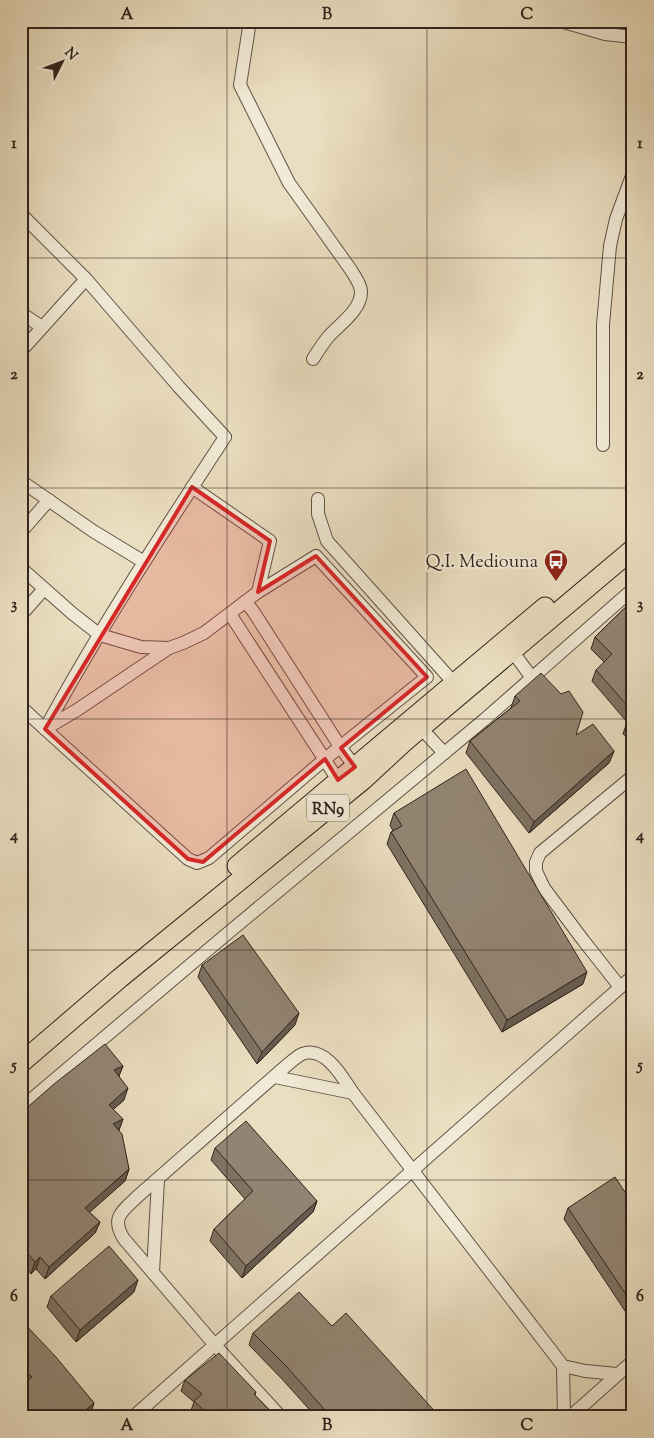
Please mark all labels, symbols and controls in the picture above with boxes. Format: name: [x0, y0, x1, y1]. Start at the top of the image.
text: A: [121, 4, 134, 27]
text: B: [322, 4, 332, 27]
text: C: [521, 4, 534, 27]
north arrow: [38, 38, 88, 88]
text: N: [59, 44, 81, 65]
text: 1: [11, 133, 17, 156]
text: 1: [637, 133, 643, 156]
text: 2: [10, 364, 18, 387]
text: 2: [636, 364, 644, 387]
bus stop icon: Q.I. Mediouna: [543, 548, 569, 582]
place label: Q.I. Mediouna: [426, 550, 538, 576]
text: 3: [11, 594, 18, 617]
text: 3: [637, 594, 644, 617]
road number: RN9: [307, 794, 349, 821]
text: 4: [9, 825, 18, 848]
text: 4: [635, 825, 644, 848]
text: 5: [9, 1055, 17, 1078]
text: 5: [635, 1055, 643, 1078]
text: 6: [10, 1286, 18, 1309]
text: 6: [636, 1286, 644, 1309]
text: A: [121, 1415, 134, 1438]
text: B: [322, 1415, 332, 1438]
text: C: [521, 1415, 534, 1438]

